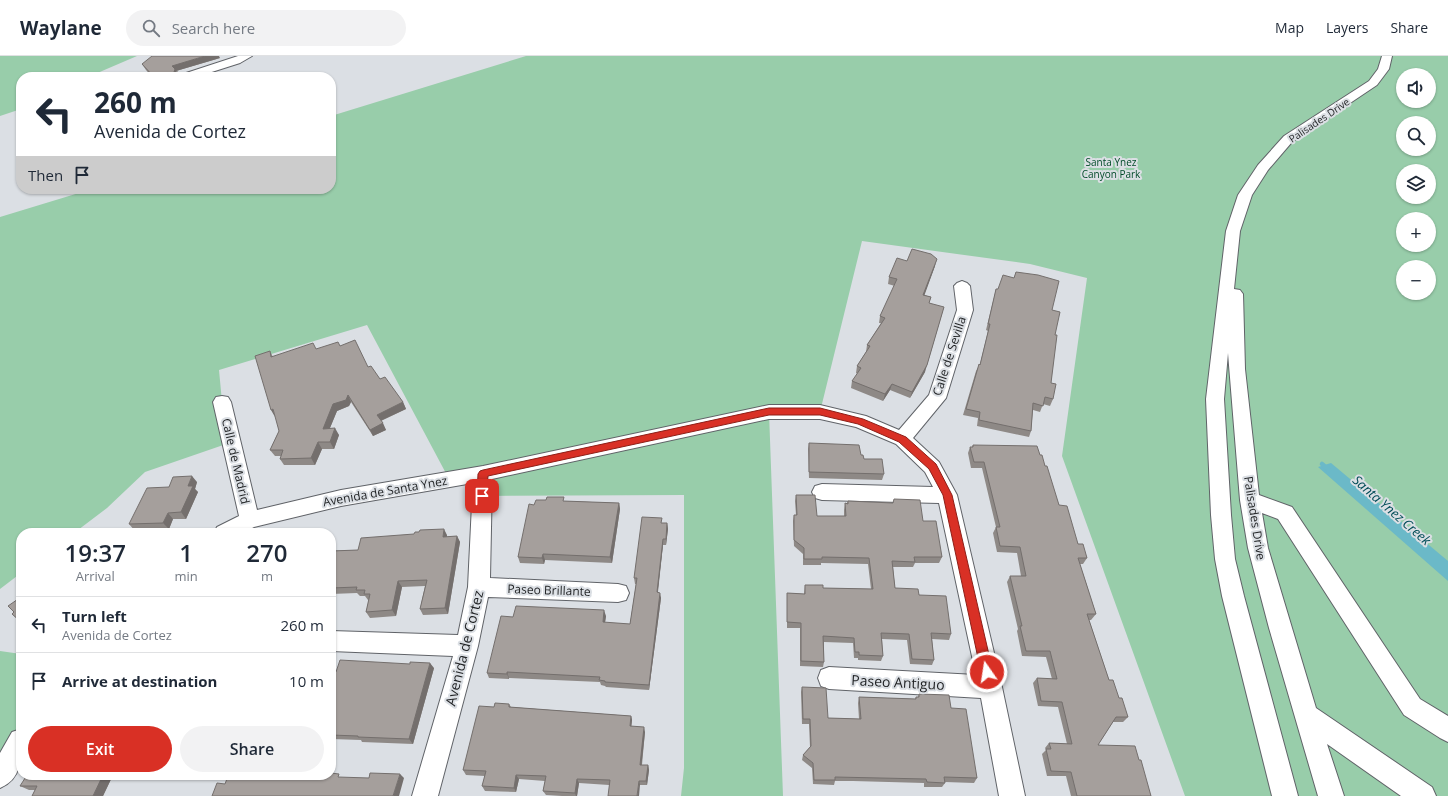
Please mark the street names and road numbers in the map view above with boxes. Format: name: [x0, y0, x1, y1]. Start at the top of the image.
street label: Palisades Drive: [1286, 94, 1352, 146]
street label: Calle de Sevilla: [928, 314, 970, 398]
street label: Calle de Madrid: [218, 416, 254, 506]
street label: Avenida de Santa Ynez: [321, 472, 449, 510]
street label: Palisades Drive: [1240, 475, 1270, 561]
street label: Paseo Brillante: [507, 580, 591, 600]
street label: Avenida de Cortez: [440, 588, 488, 708]
street label: Paseo Antiguo: [851, 670, 945, 694]

